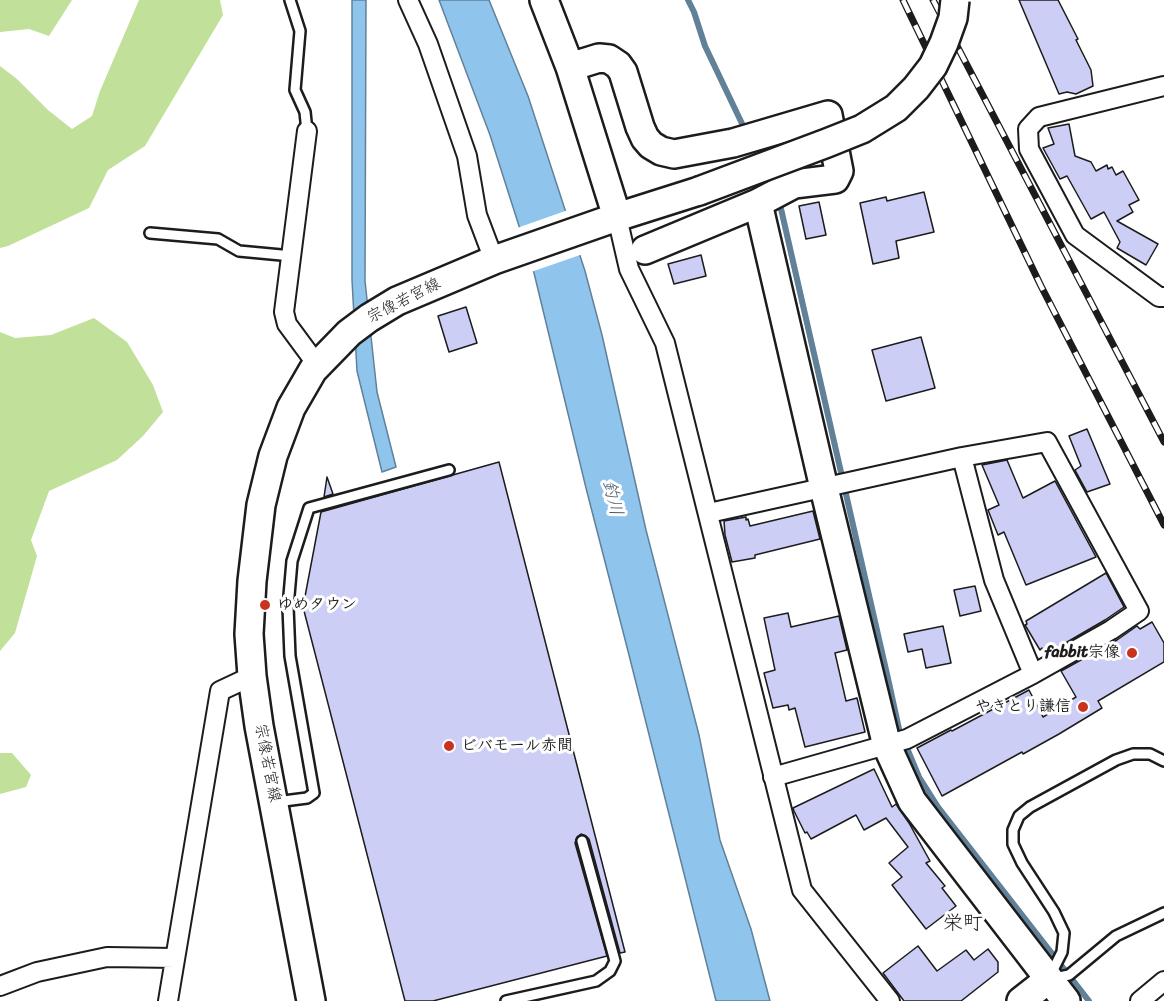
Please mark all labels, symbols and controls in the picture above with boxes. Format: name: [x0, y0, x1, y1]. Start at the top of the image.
street label: 宗像若宮線: [364, 274, 444, 328]
water label: 釣川: [597, 478, 627, 518]
place label: ゆめタウン: [277, 595, 357, 615]
marker: ゆめタウン: [258, 598, 272, 612]
place label: fabbit宗像: [1044, 643, 1120, 663]
marker: fabbit宗像: [1125, 646, 1139, 660]
place label: やきとり謙信: [975, 697, 1071, 717]
marker: やきとり謙信: [1076, 700, 1090, 714]
street label: 宗像若宮線: [250, 722, 284, 804]
place label: ビバモール赤間: [461, 736, 573, 756]
marker: ビバモール赤間: [442, 739, 456, 753]
district label: 栄町: [943, 912, 983, 936]

